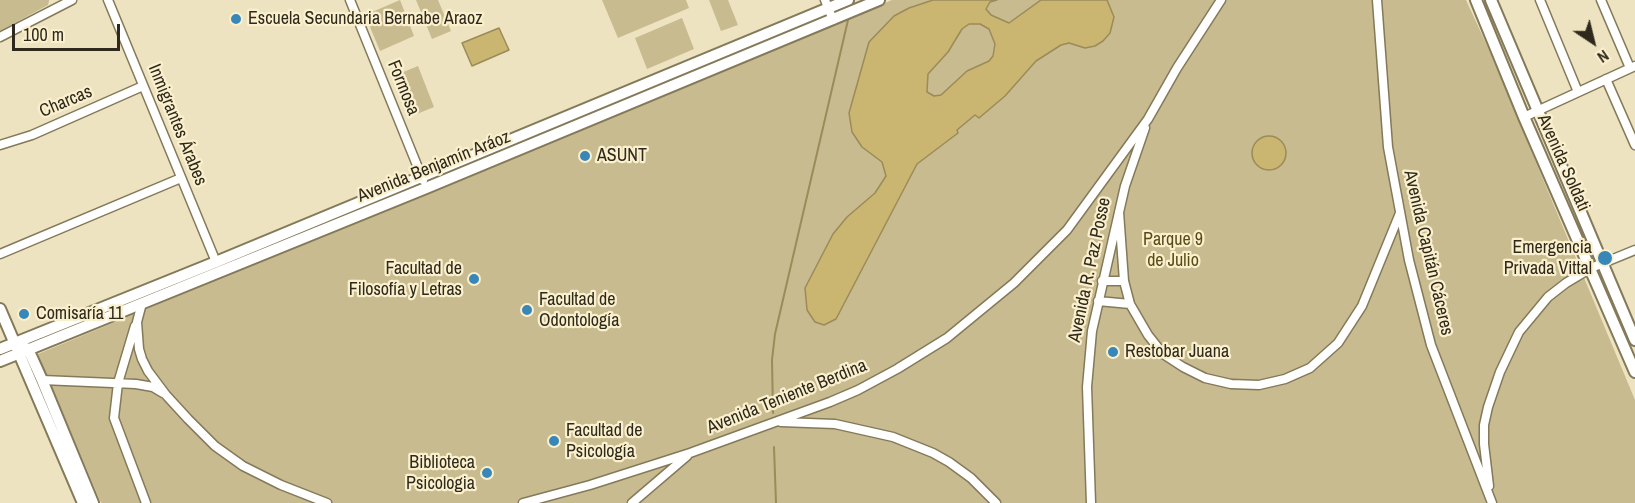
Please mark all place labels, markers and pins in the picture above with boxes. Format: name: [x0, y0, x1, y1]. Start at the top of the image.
place label: Escuela Secundaria Bernabe Araoz: [248, 8, 483, 30]
marker: Escuela Secundaria Bernabe Araoz: [229, 12, 243, 26]
place label: ASUNT: [597, 145, 647, 167]
marker: ASUNT: [578, 149, 592, 163]
place label: Emergencia Privada Vittal: [1504, 237, 1592, 280]
marker: Emergencia Privada Vittal: [1596, 249, 1614, 267]
place label: Facultad de Filosofía y Letras: [349, 258, 462, 300]
marker: Facultad de Filosofía y Letras: [467, 272, 481, 286]
place label: Facultad de Odontología: [539, 289, 619, 332]
place label: Comisaría 11: [36, 303, 124, 325]
marker: Facultad de Odontología: [520, 303, 534, 317]
marker: Comisaría 11: [17, 307, 31, 321]
place label: Restobar Juana: [1125, 341, 1229, 363]
marker: Restobar Juana: [1106, 345, 1120, 359]
place label: Facultad de Psicología: [566, 420, 642, 462]
marker: Facultad de Psicología: [547, 434, 561, 448]
place label: Biblioteca Psicologia: [406, 452, 475, 494]
marker: Biblioteca Psicologia: [480, 466, 494, 480]

